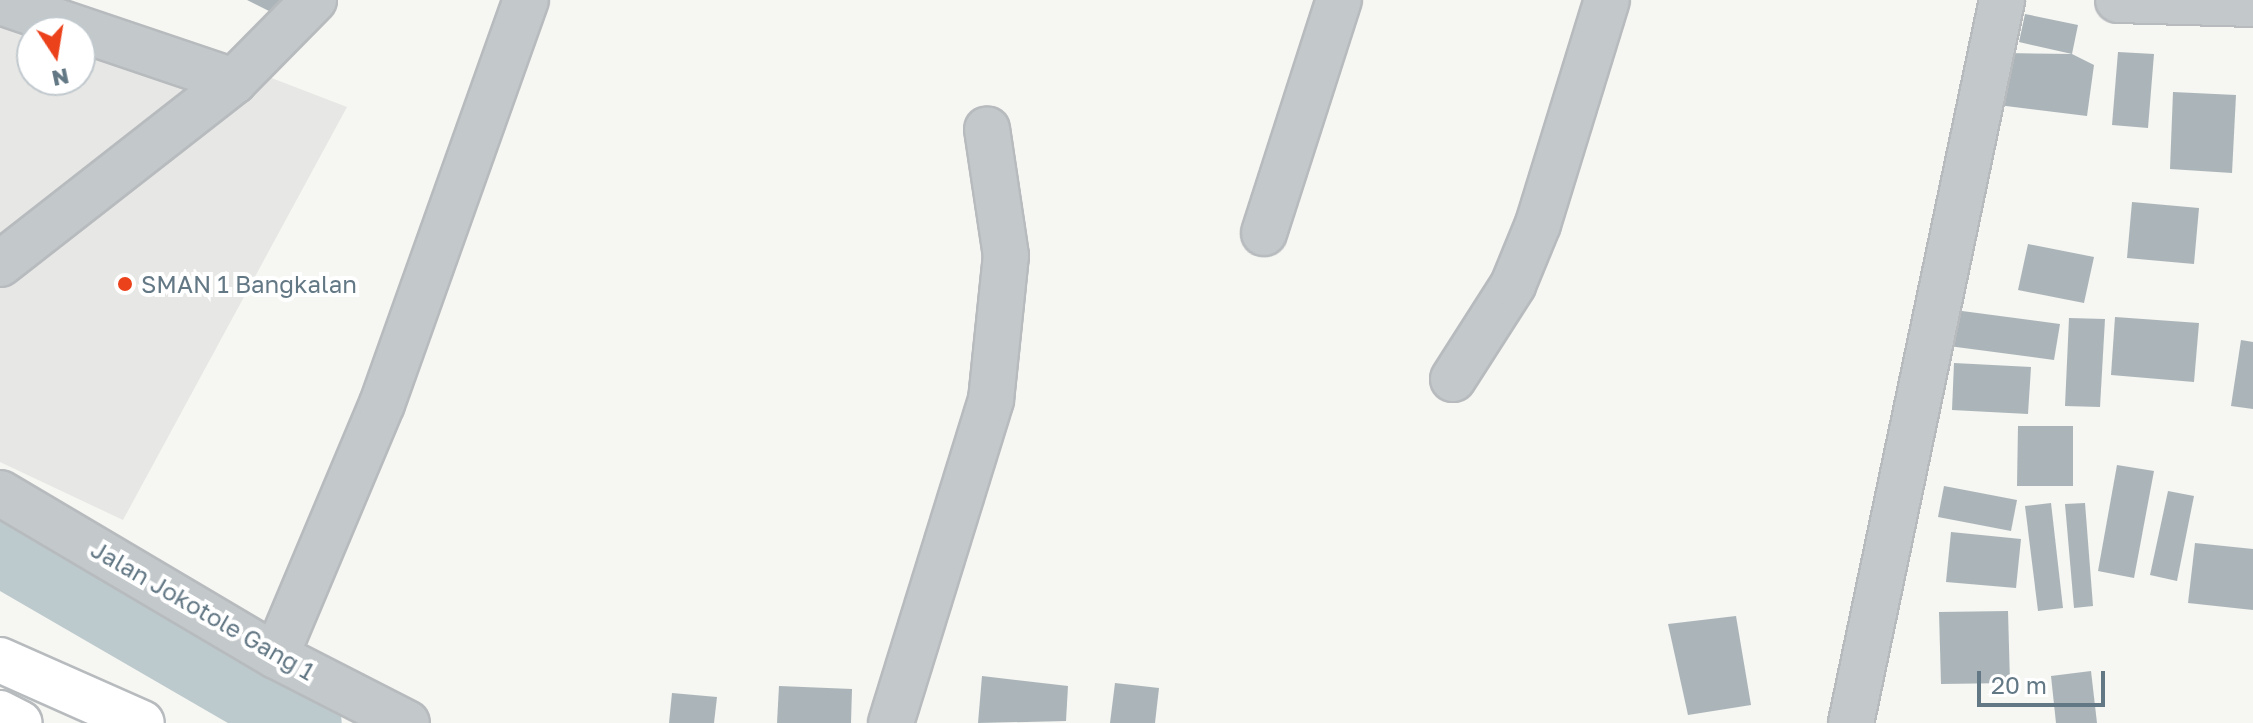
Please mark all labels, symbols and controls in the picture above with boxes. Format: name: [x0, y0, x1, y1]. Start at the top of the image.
north arrow: [16, 16, 96, 96]
text: N: [50, 63, 72, 93]
place label: SMAN 1 Bangkalan: [141, 270, 357, 298]
marker: SMAN 1 Bangkalan: [116, 275, 134, 293]
street label: Jalan Jokotole Gang 1: [86, 534, 320, 686]
scale bar: [1981, 655, 2109, 705]
text: 20 m: [1991, 670, 2047, 699]

